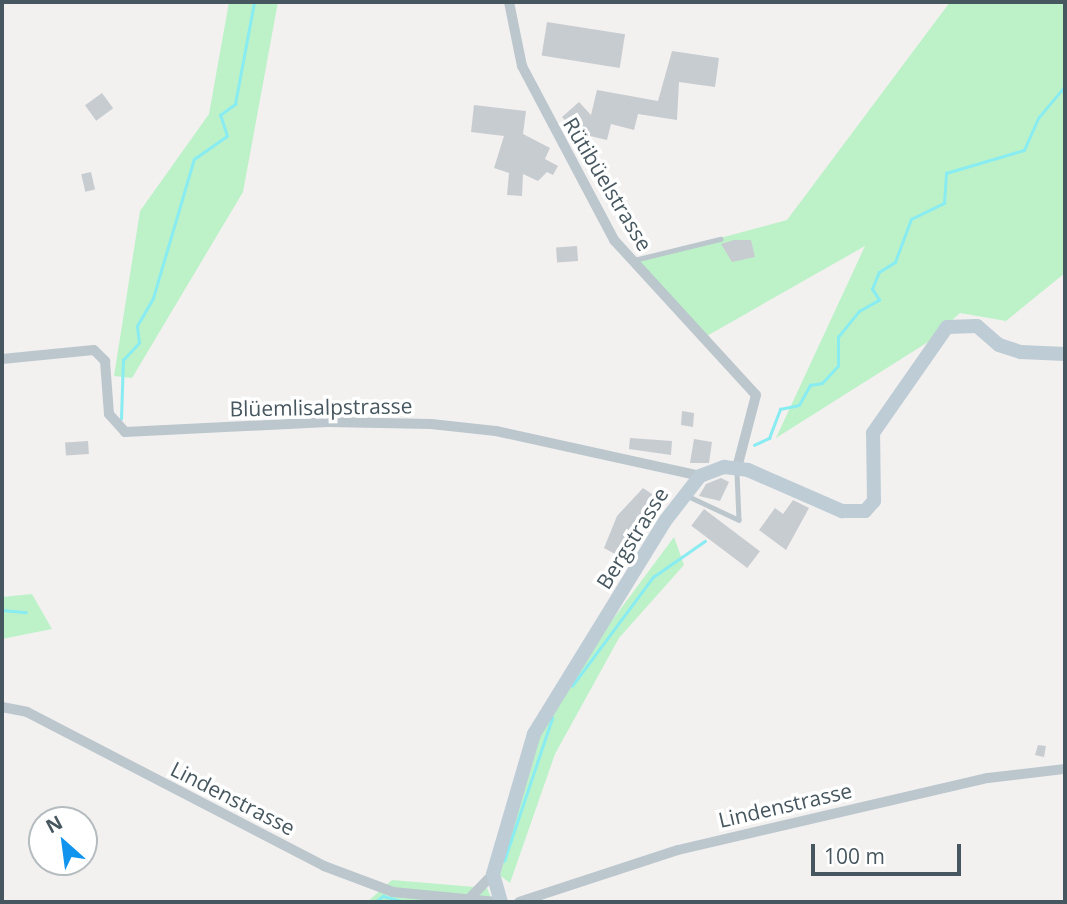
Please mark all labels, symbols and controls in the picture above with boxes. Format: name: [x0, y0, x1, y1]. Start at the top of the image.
street label: Rütibüelstrasse: [558, 113, 658, 255]
street label: Blüemlisalpstrasse: [229, 393, 413, 421]
street label: Bergstrasse: [591, 483, 673, 593]
street label: Lindenstrasse: [167, 756, 299, 840]
street label: Lindenstrasse: [716, 777, 854, 833]
north arrow: [28, 806, 98, 876]
text: N: [41, 809, 67, 839]
scale bar: [815, 830, 965, 874]
text: 100 m: [824, 842, 885, 870]

